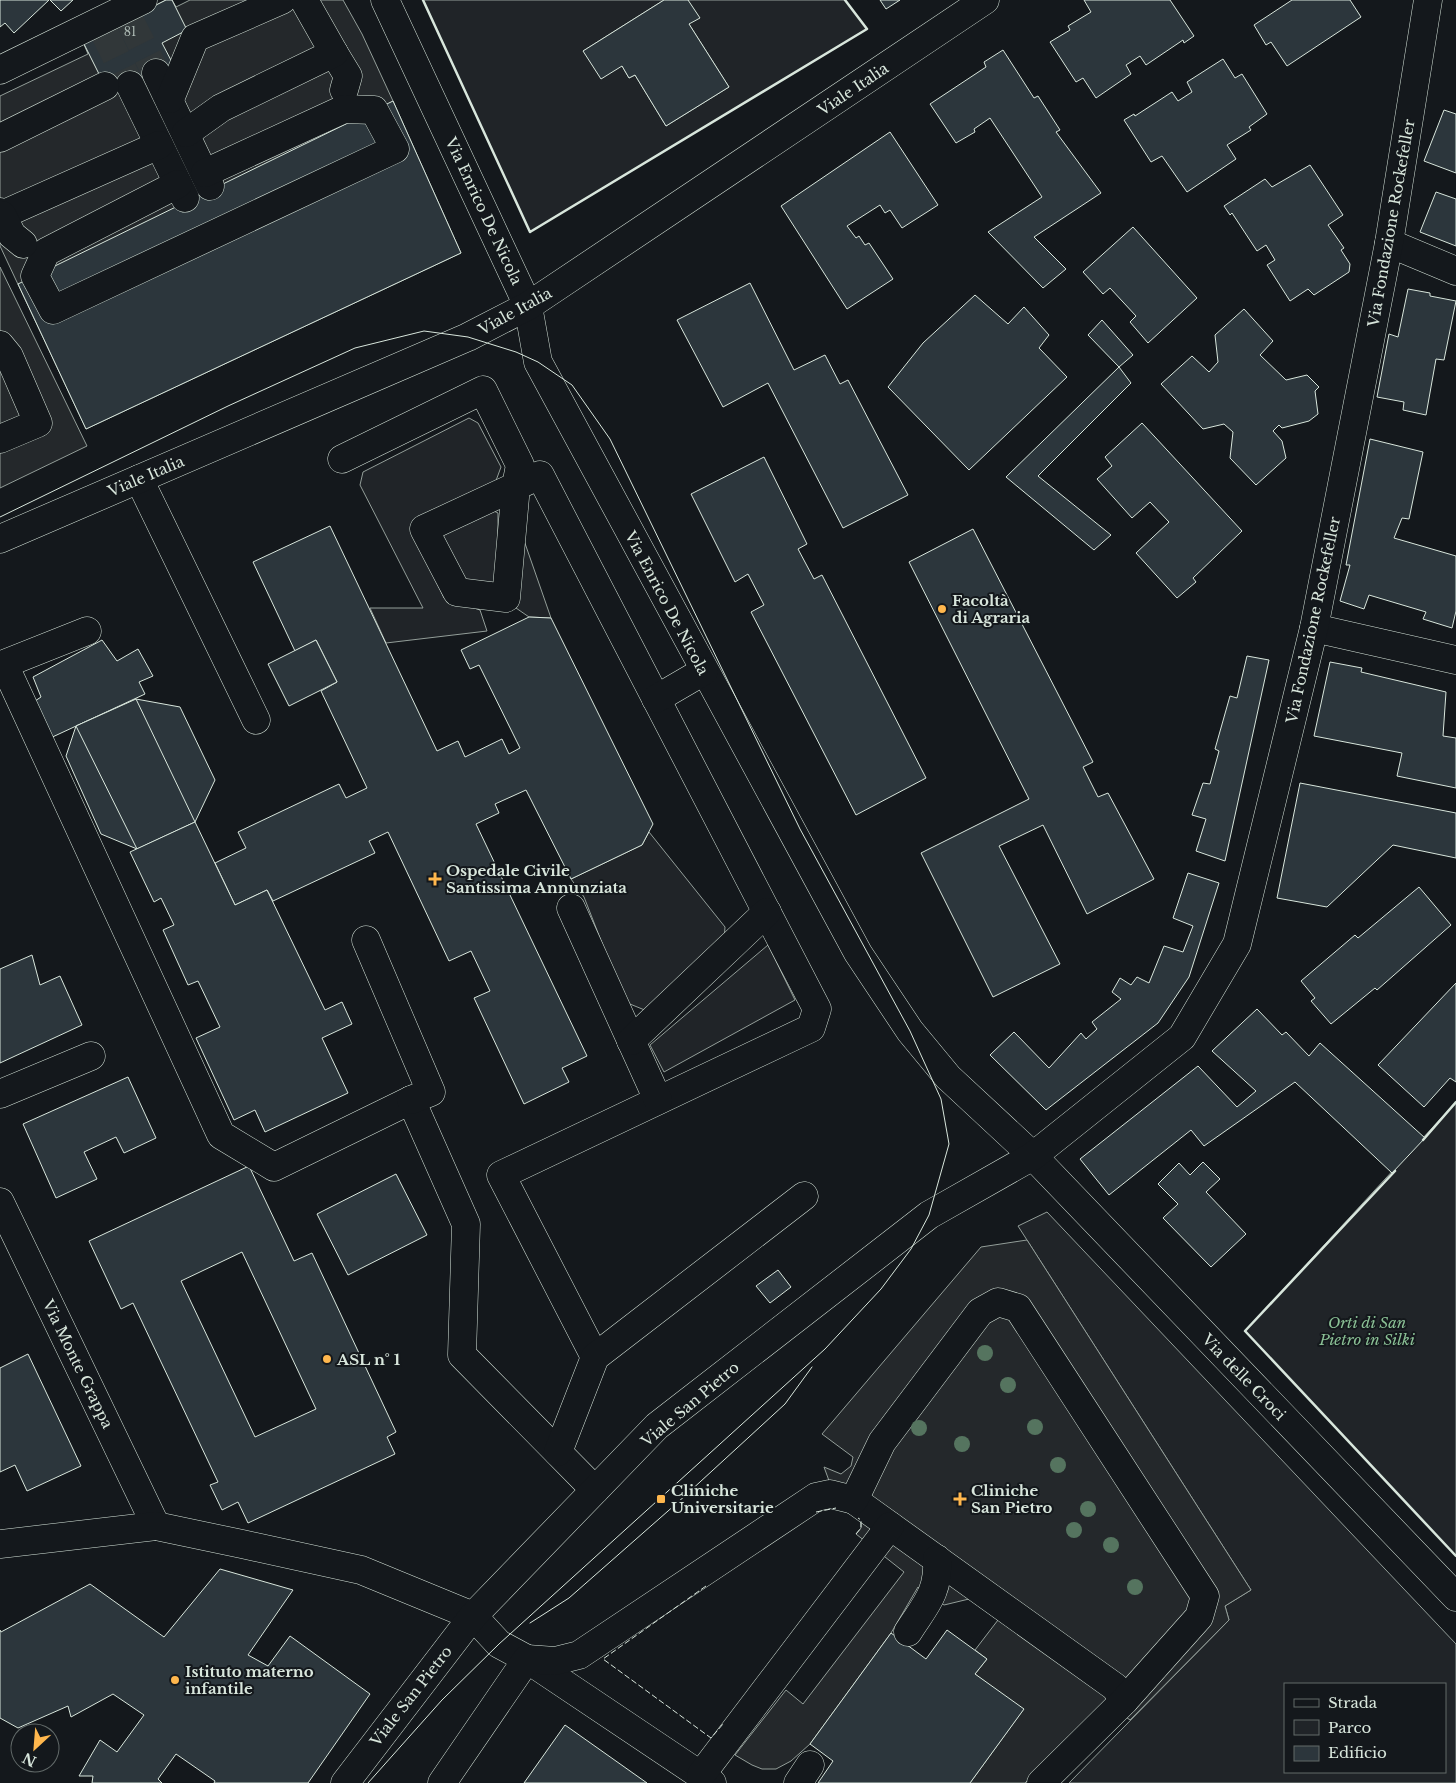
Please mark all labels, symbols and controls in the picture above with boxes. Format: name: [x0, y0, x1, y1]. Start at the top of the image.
house number: 81: [124, 24, 136, 39]
street label: Viale Italia: [813, 58, 892, 120]
street label: Via Fondazione Rockefeller: [1363, 117, 1419, 329]
street label: Via Enrico De Nicola: [441, 133, 527, 288]
street label: Viale Italia: [474, 283, 556, 339]
street label: Viale Italia: [104, 451, 188, 501]
street label: Via Fondazione Rockefeller: [1282, 514, 1344, 726]
street label: Via Enrico De Nicola: [620, 527, 713, 679]
place label: Facoltà di Agraria: [952, 591, 1030, 627]
marker: Facoltà di Agraria: [936, 603, 948, 615]
place label: Ospedale Civile Santissima Annunziata: [446, 861, 627, 897]
marker: Ospedale Civile Santissima Annunziata: [428, 872, 442, 886]
street label: Via Monte Grappa: [38, 1296, 118, 1432]
park label: Orti di San Pietro in Silki: [1318, 1313, 1416, 1349]
street label: Via delle Croci: [1197, 1329, 1290, 1424]
place label: ASL n° 1: [336, 1350, 401, 1369]
marker: ASL n° 1: [321, 1353, 333, 1365]
street label: Viale San Pietro: [636, 1357, 743, 1451]
place label: Cliniche Universitarie: [671, 1481, 774, 1517]
place label: Cliniche San Pietro: [971, 1481, 1053, 1517]
marker: Cliniche San Pietro: [953, 1492, 967, 1506]
marker: Cliniche Universitarie: [655, 1493, 667, 1505]
street label: Viale San Pietro: [365, 1642, 456, 1751]
place label: Istituto materno infantile: [185, 1662, 314, 1698]
marker: Istituto materno infantile: [169, 1674, 181, 1686]
legend: [1284, 1683, 1446, 1773]
text: Strada: [1328, 1693, 1378, 1712]
text: Parco: [1328, 1718, 1371, 1737]
north arrow: [10, 1723, 60, 1773]
text: Edificio: [1328, 1743, 1387, 1762]
text: N: [19, 1749, 39, 1771]

